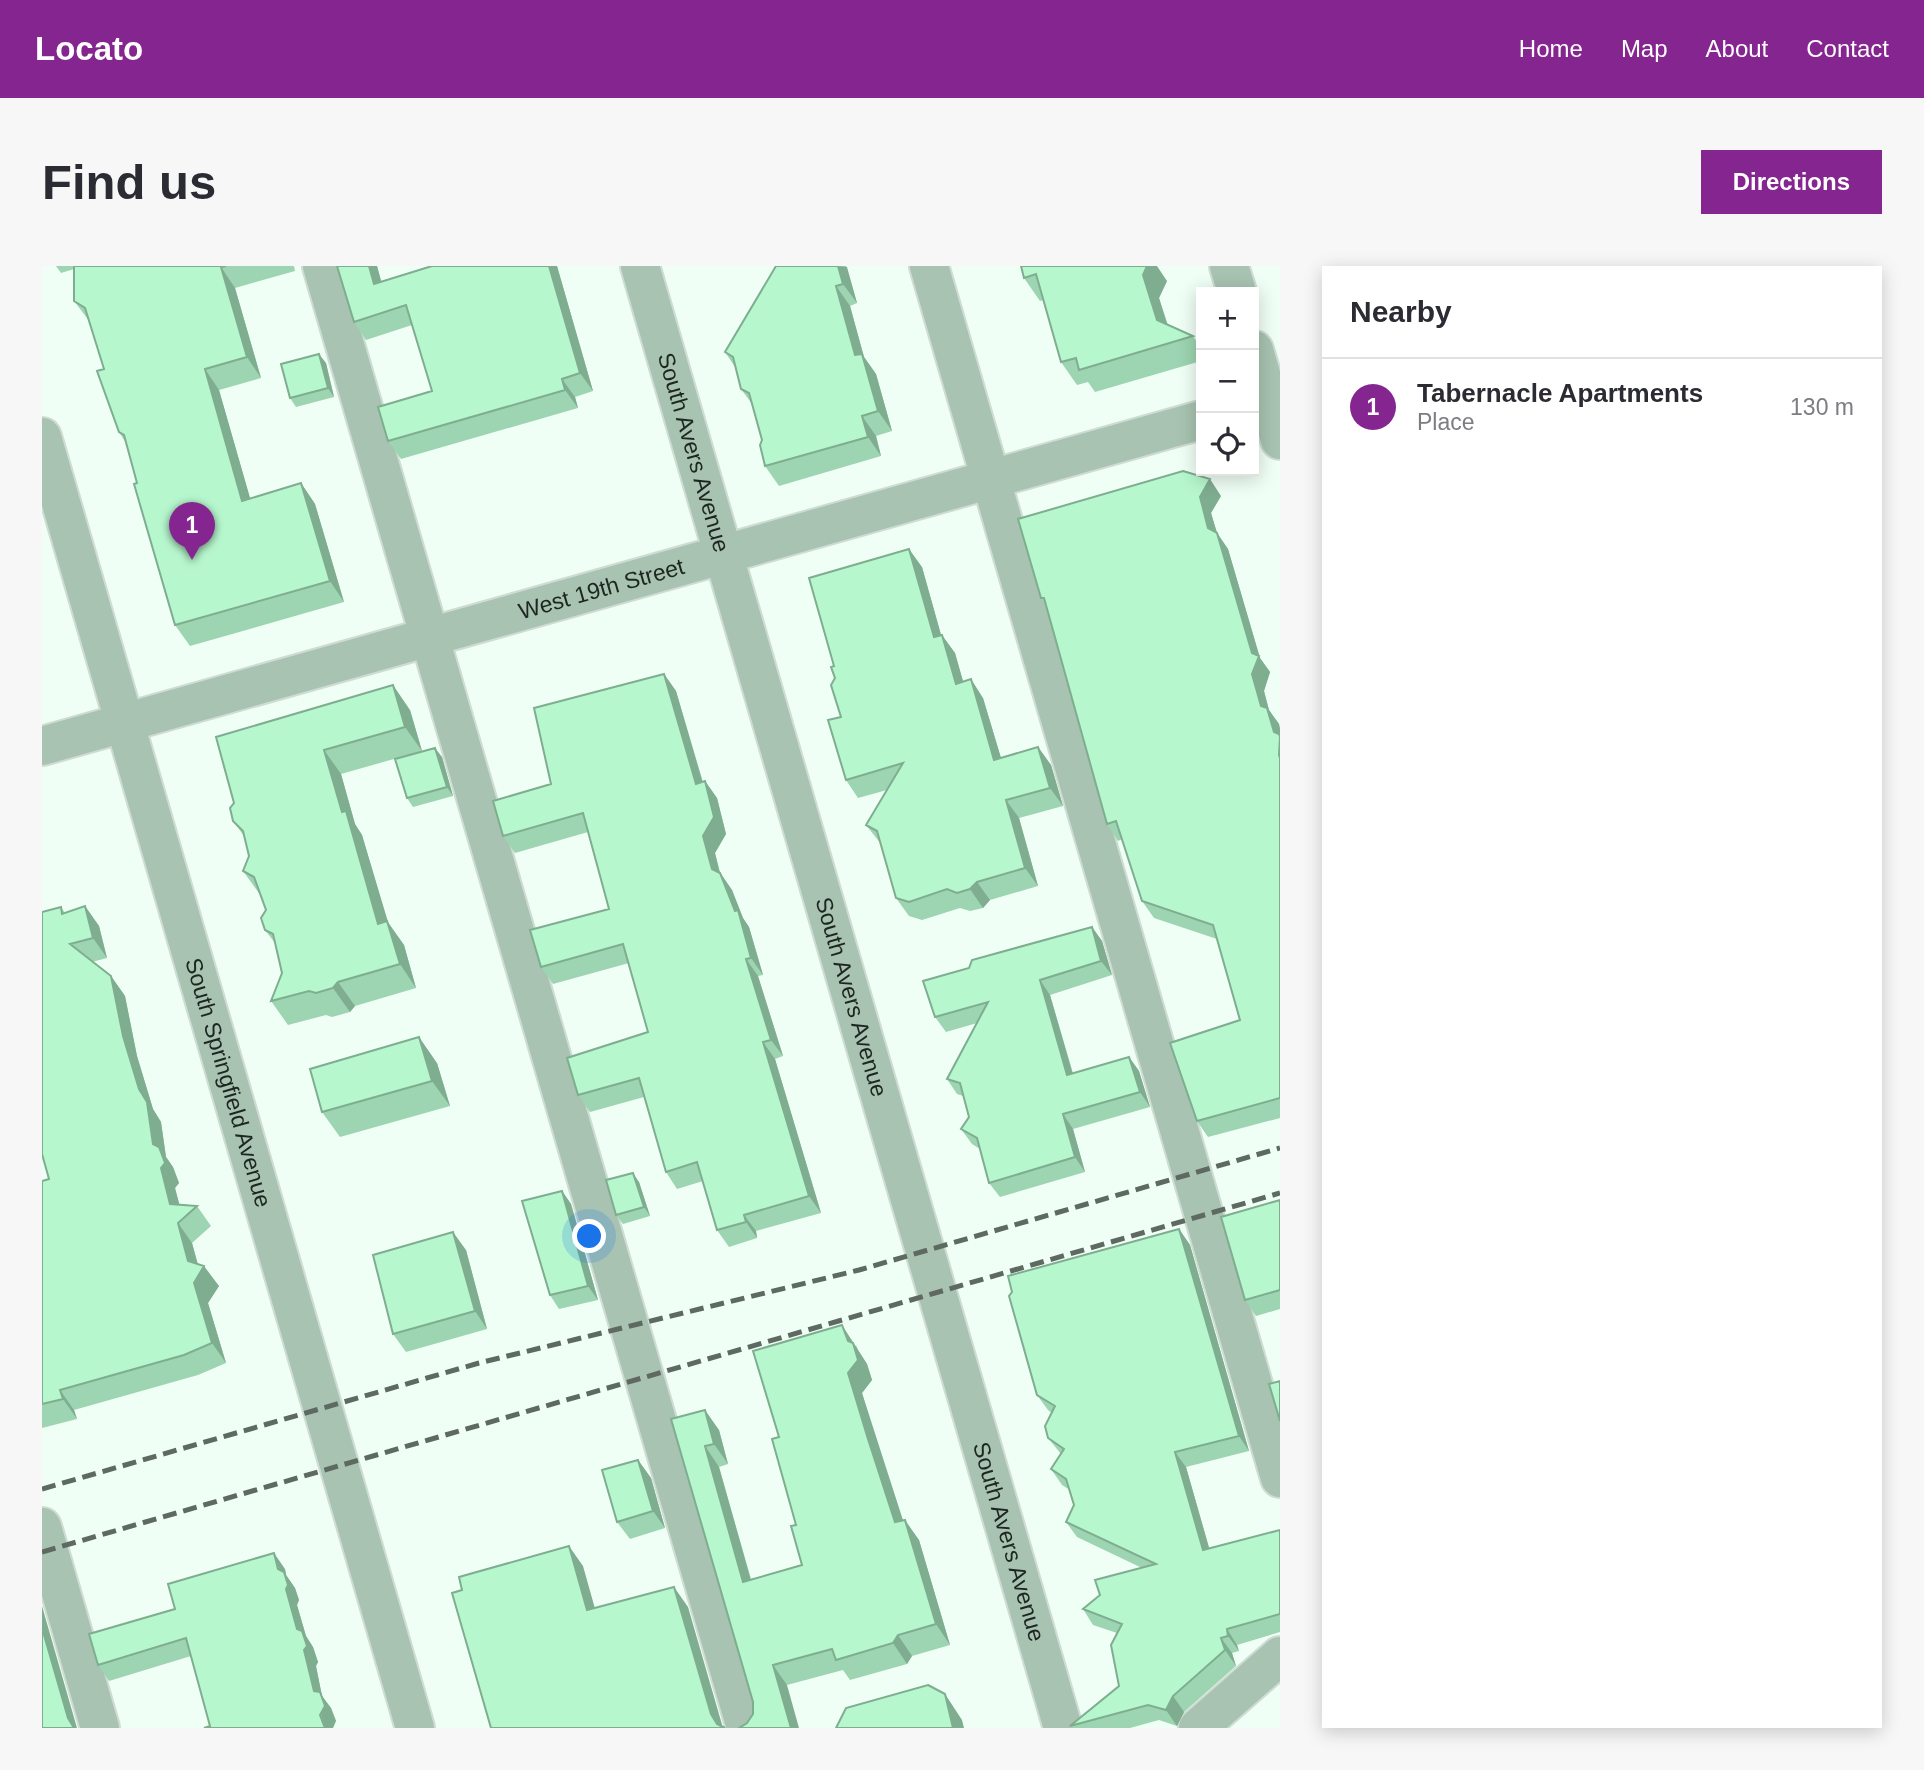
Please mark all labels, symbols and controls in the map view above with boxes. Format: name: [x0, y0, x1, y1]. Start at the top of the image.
text: Locato: [35, 30, 143, 67]
text: Home: [1519, 35, 1583, 62]
text: Map: [1621, 35, 1668, 62]
text: About: [1706, 35, 1768, 62]
text: Contact: [1806, 35, 1889, 62]
button: Directions: [1701, 150, 1882, 214]
text: Find us: [42, 155, 216, 209]
map controls: [1196, 287, 1259, 476]
button: +: [1196, 287, 1259, 350]
text: Nearby: [1350, 295, 1452, 328]
street label: South Avers Avenue: [653, 350, 735, 555]
button: −: [1196, 350, 1259, 413]
text: Tabernacle Apartments: [1417, 378, 1703, 408]
text: 1: [1367, 394, 1379, 420]
text: 130 m: [1790, 394, 1854, 420]
text: Place: [1417, 409, 1475, 435]
button: locate: [1196, 413, 1259, 476]
pin: 1: [169, 502, 215, 560]
street label: West 19th Street: [516, 553, 688, 624]
street label: South Avers Avenue: [810, 894, 893, 1100]
street label: South Springfield Avenue: [180, 955, 277, 1210]
your location: [572, 1219, 606, 1253]
street label: South Avers Avenue: [968, 1439, 1050, 1644]

